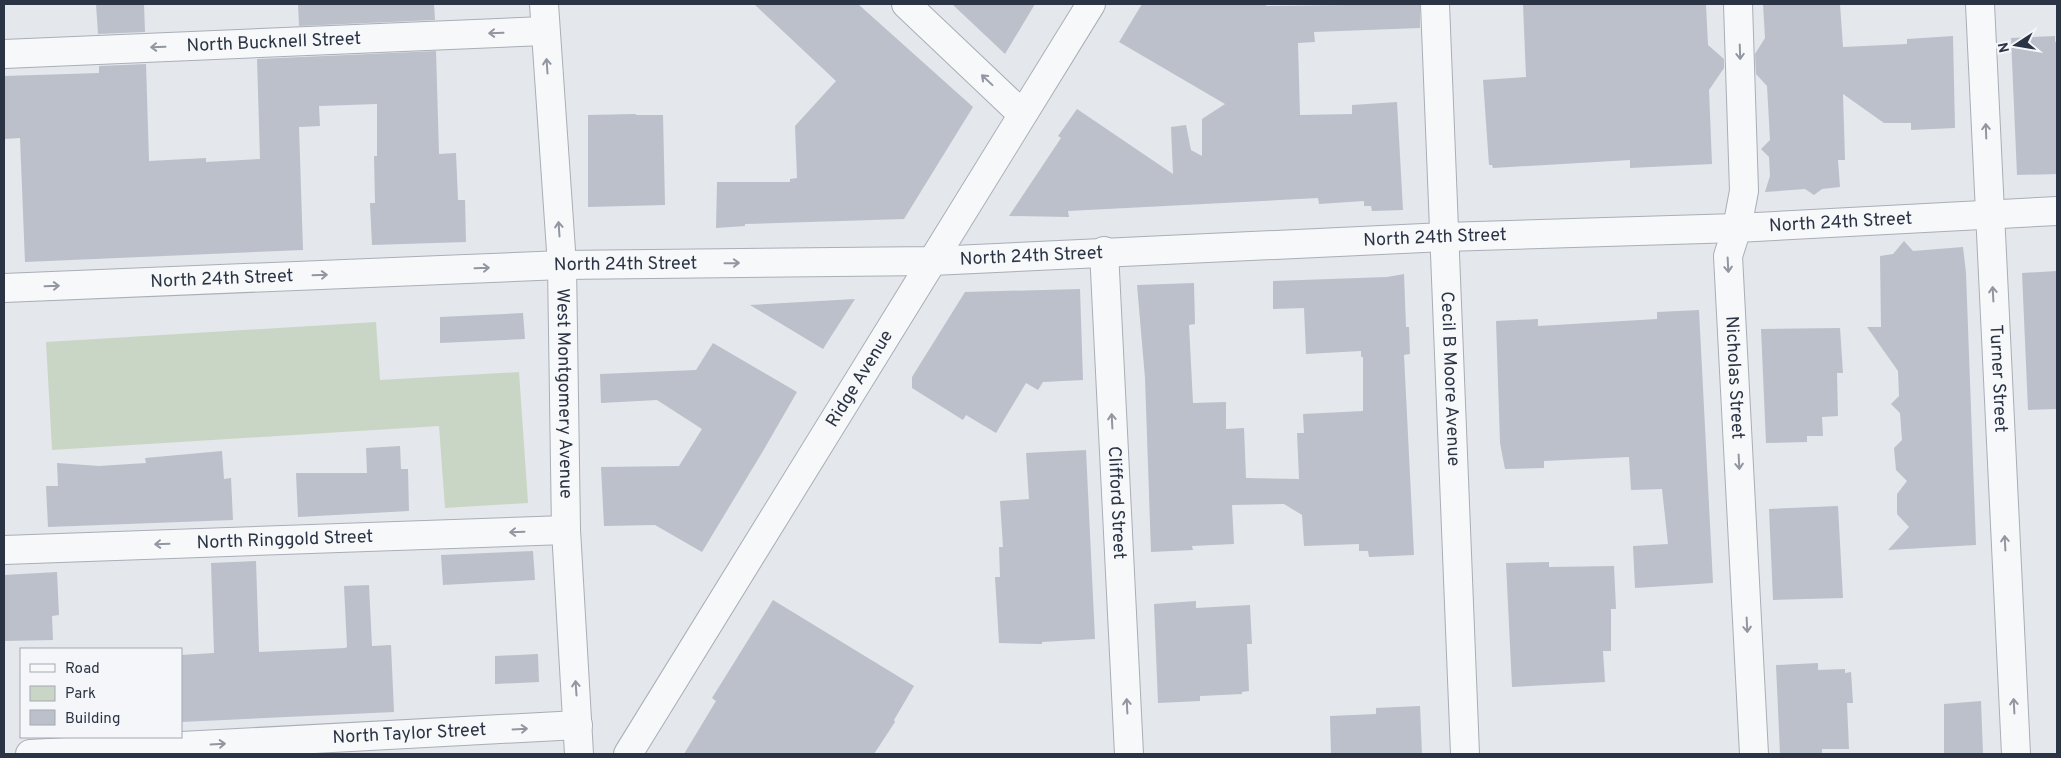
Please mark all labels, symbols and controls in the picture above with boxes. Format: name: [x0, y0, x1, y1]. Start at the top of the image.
north arrow: [1991, 20, 2041, 70]
street label: North Bucknell Street: [186, 27, 362, 58]
one-way arrow: [488, 29, 504, 38]
text: N: [1995, 41, 2014, 54]
one-way arrow: [151, 43, 167, 52]
one-way arrow: [1735, 44, 1744, 60]
one-way arrow: [542, 59, 552, 75]
one-way arrow: [981, 74, 993, 86]
one-way arrow: [1981, 123, 1990, 139]
street label: North 24th Street: [1768, 207, 1913, 238]
one-way arrow: [554, 221, 564, 237]
street label: North 24th Street: [1363, 224, 1507, 252]
street label: North 24th Street: [959, 242, 1104, 271]
street label: North 24th Street: [553, 252, 697, 277]
one-way arrow: [1724, 257, 1733, 273]
one-way arrow: [724, 258, 740, 268]
one-way arrow: [474, 264, 490, 273]
street label: North 24th Street: [150, 265, 294, 293]
one-way arrow: [311, 270, 327, 280]
one-way arrow: [44, 281, 60, 291]
one-way arrow: [1988, 286, 1998, 302]
street label: West Montgomery Avenue: [551, 288, 577, 499]
street label: Cecil B Moore Avenue: [1435, 291, 1465, 467]
street label: Nicholas Street: [1720, 316, 1749, 440]
street label: Turner Street: [1984, 324, 2012, 433]
street label: Ridge Avenue: [821, 326, 898, 432]
one-way arrow: [1108, 413, 1117, 429]
street label: Clifford Street: [1102, 445, 1131, 560]
one-way arrow: [1734, 454, 1743, 470]
street label: North Ringgold Street: [196, 525, 374, 555]
one-way arrow: [510, 527, 526, 537]
one-way arrow: [2001, 536, 2010, 552]
one-way arrow: [155, 540, 171, 549]
one-way arrow: [1743, 616, 1752, 632]
legend: [20, 648, 182, 738]
text: Road: [65, 660, 100, 679]
one-way arrow: [571, 680, 580, 696]
text: Park: [65, 685, 96, 704]
one-way arrow: [1122, 698, 1131, 714]
one-way arrow: [2009, 698, 2018, 714]
text: Building: [65, 710, 120, 729]
street label: North Taylor Street: [332, 718, 487, 749]
one-way arrow: [512, 724, 528, 733]
one-way arrow: [210, 740, 226, 749]

